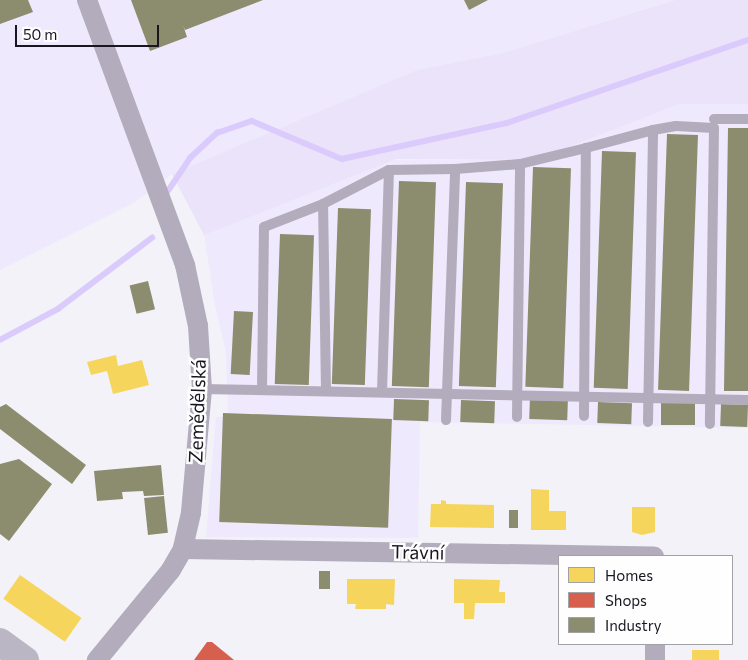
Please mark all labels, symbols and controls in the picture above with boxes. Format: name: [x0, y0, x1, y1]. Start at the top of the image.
scale bar: [18, 15, 161, 47]
text: 50 m: [23, 25, 57, 43]
street label: Zemědělská: [184, 359, 210, 463]
street label: Trávní: [391, 540, 445, 564]
legend: [558, 555, 733, 645]
text: Homes: [605, 566, 653, 584]
text: Shops: [605, 591, 647, 609]
text: Industry: [605, 616, 662, 634]

